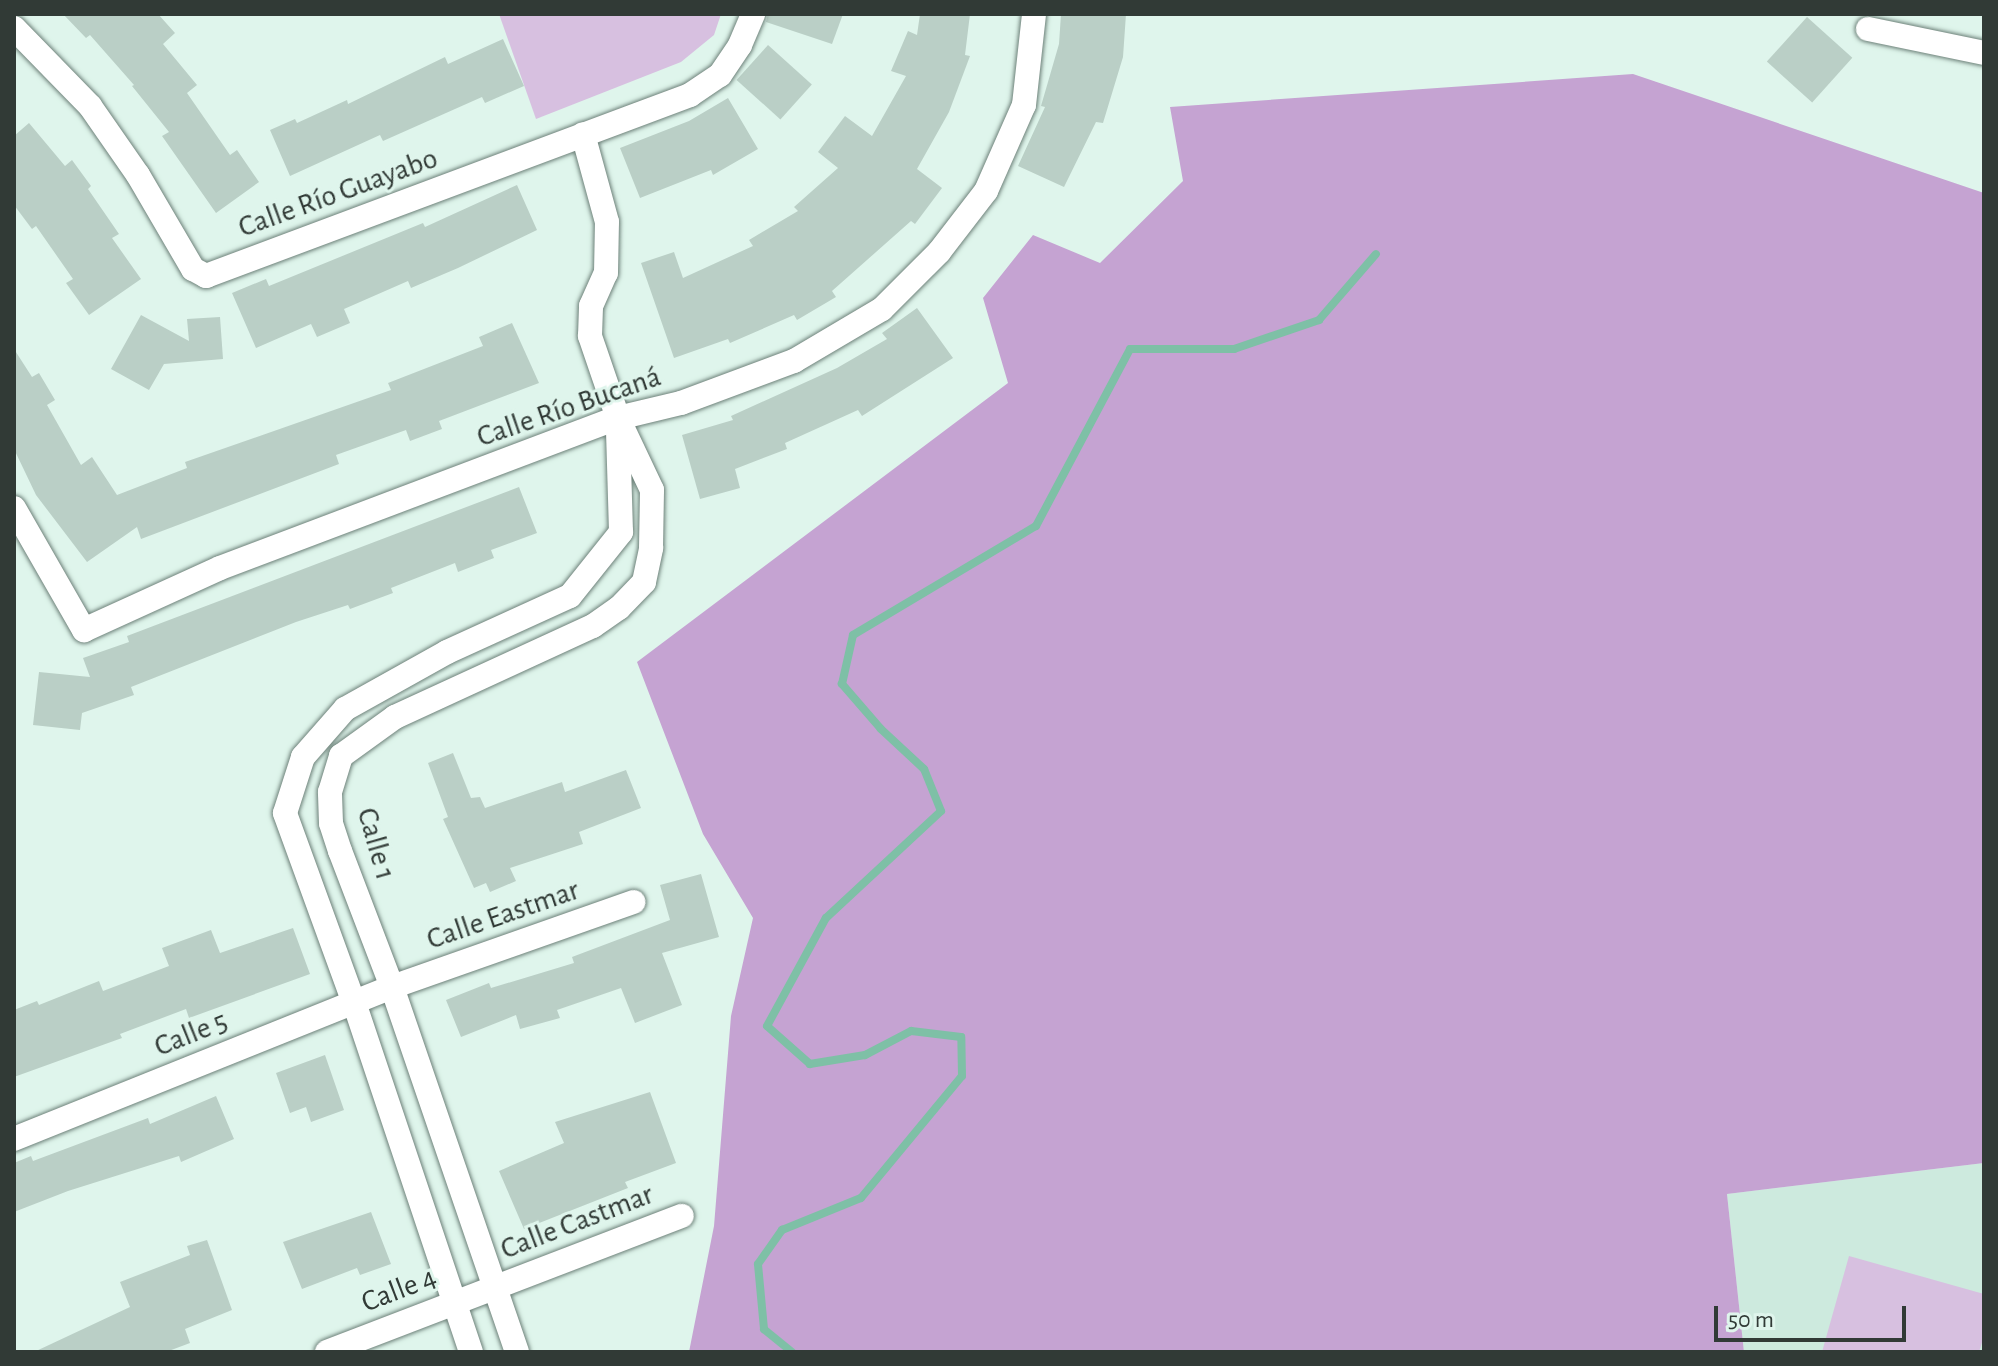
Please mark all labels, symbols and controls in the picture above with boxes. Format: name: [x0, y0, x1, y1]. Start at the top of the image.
street label: Calle Río Guayabo: [234, 140, 442, 246]
street label: Calle Río Bucaná: [472, 359, 666, 455]
street label: Calle 1: [349, 804, 403, 884]
street label: Calle Eastmar: [422, 872, 584, 958]
street label: Calle 5: [149, 1003, 233, 1065]
street label: Calle Castmar: [496, 1176, 658, 1268]
street label: Calle 4: [356, 1259, 442, 1321]
scale bar: [1718, 1290, 1910, 1340]
text: 50 m: [1728, 1308, 1774, 1332]

